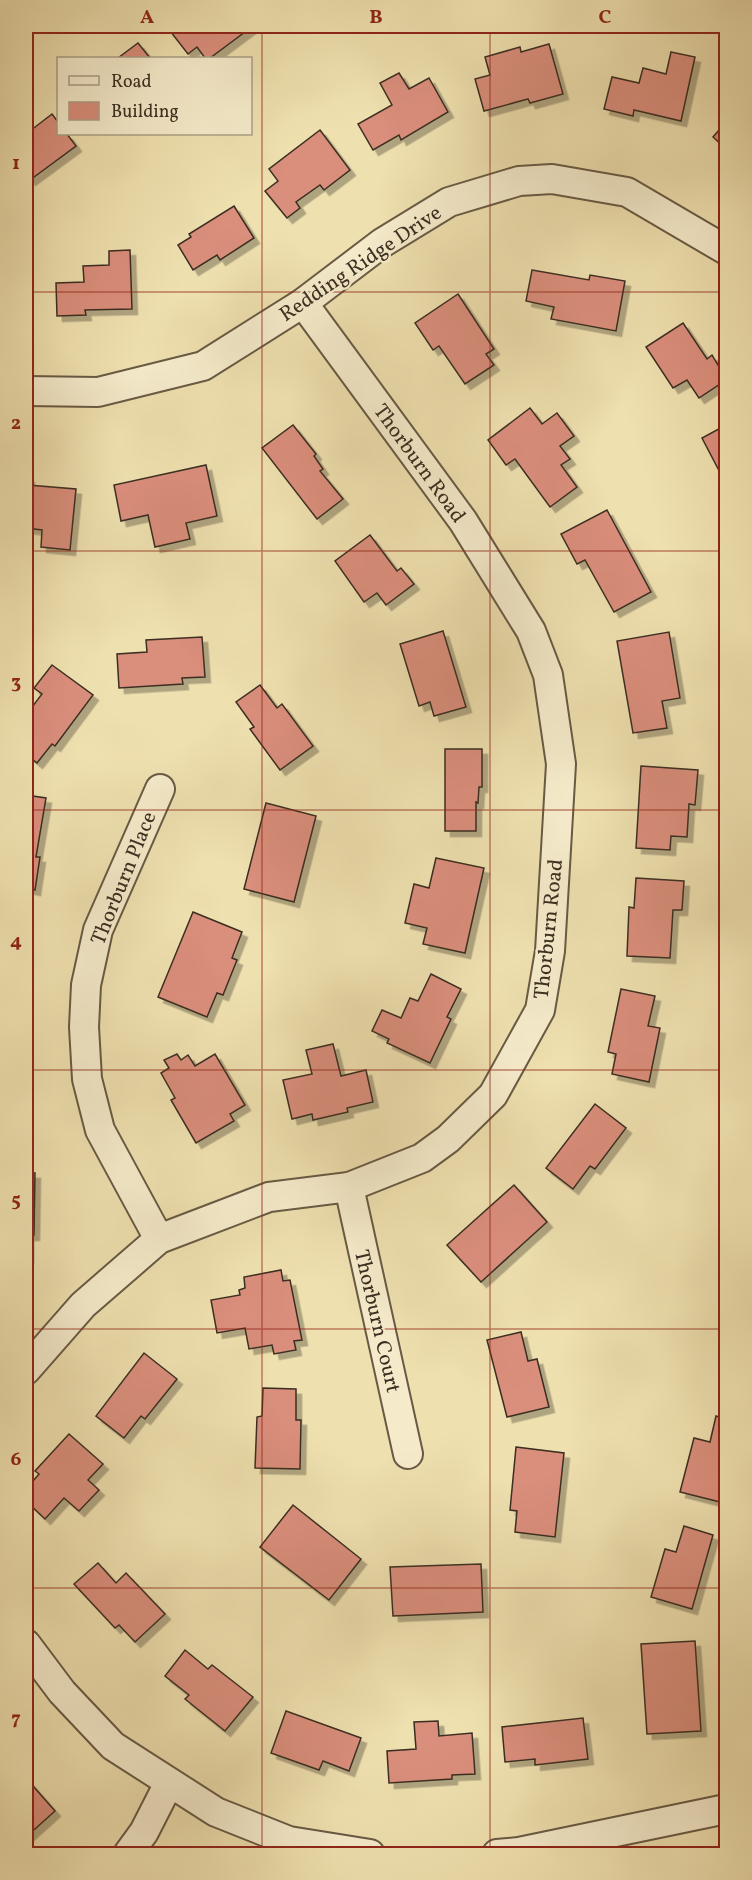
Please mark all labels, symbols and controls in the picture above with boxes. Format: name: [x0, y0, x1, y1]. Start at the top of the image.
text: A: [140, 4, 154, 32]
text: B: [369, 4, 383, 32]
text: C: [599, 4, 612, 32]
legend: [57, 57, 252, 135]
text: Road: [111, 70, 152, 95]
text: Building: [111, 100, 179, 125]
text: 1: [12, 150, 20, 178]
street label: Redding Ridge Drive: [274, 199, 448, 329]
street label: Thorburn Road: [366, 398, 472, 529]
text: 2: [11, 410, 21, 438]
text: 3: [11, 669, 21, 697]
street label: Thorburn Place: [84, 807, 164, 950]
street label: Thorburn Road: [528, 858, 571, 1001]
text: 4: [10, 928, 22, 956]
text: 5: [11, 1187, 21, 1215]
street label: Thorburn Court: [346, 1247, 407, 1396]
text: 6: [11, 1446, 22, 1474]
text: 7: [11, 1705, 21, 1733]

